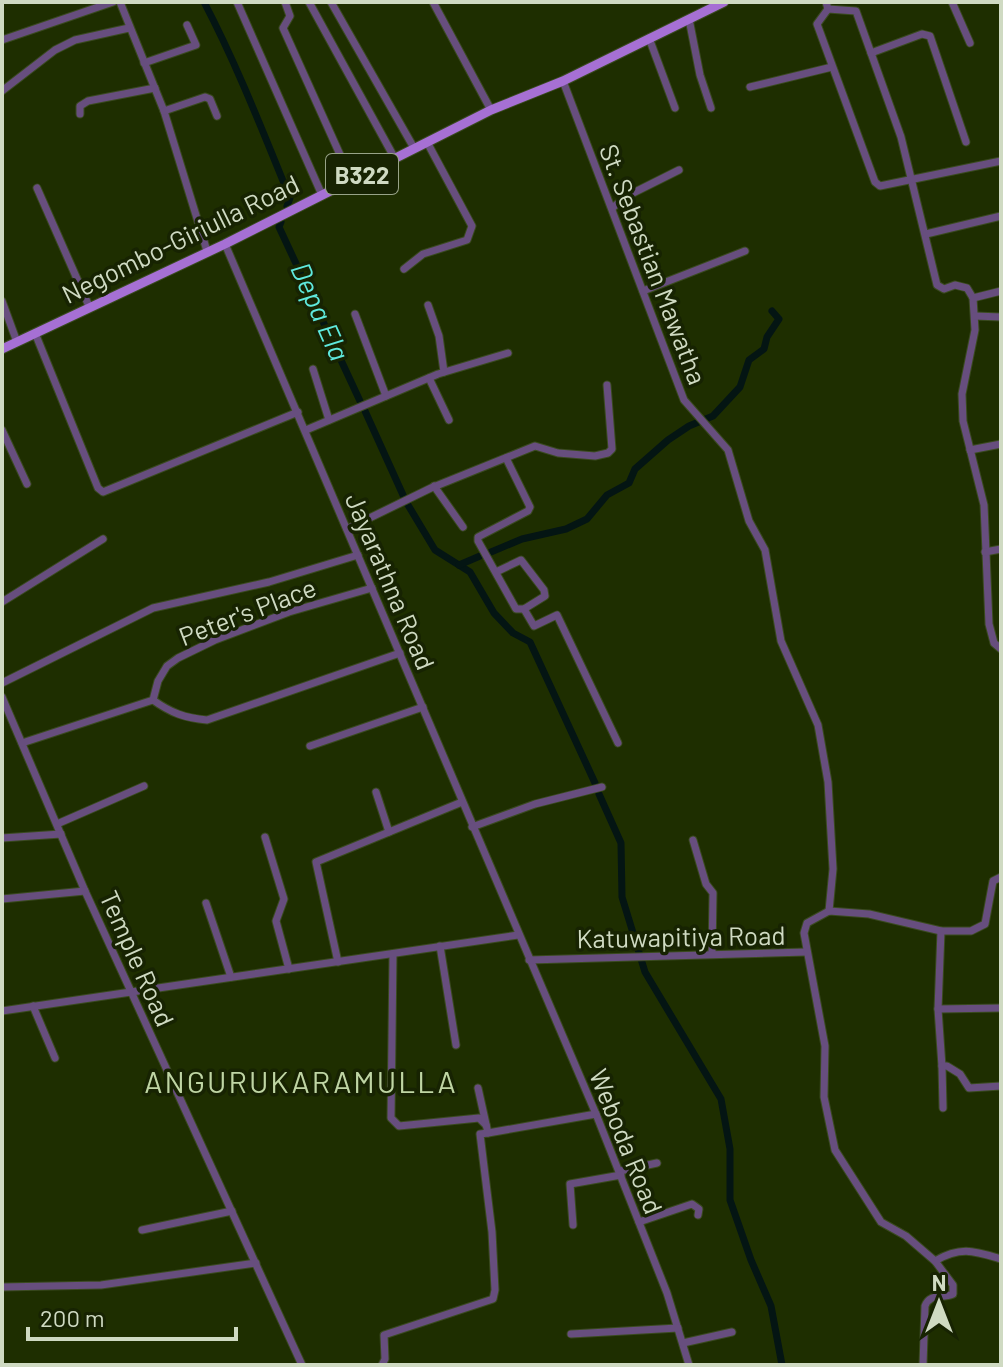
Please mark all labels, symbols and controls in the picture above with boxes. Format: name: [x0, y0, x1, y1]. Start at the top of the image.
street label: St. Sebastian Mawatha: [594, 140, 714, 388]
road number: B322: [326, 154, 398, 194]
street label: Negombo-Giriulla Road: [56, 167, 304, 309]
water label: Depa Ela: [284, 257, 358, 365]
street label: Jayarathna Road: [340, 488, 442, 674]
street label: Peter's Place: [174, 571, 320, 651]
street label: Temple Road: [94, 885, 182, 1031]
street label: Katuwapitiya Road: [576, 919, 786, 953]
district label: ANGURUKARAMULLA: [144, 1063, 458, 1099]
street label: Weboda Road: [584, 1064, 670, 1218]
north arrow: [899, 1263, 979, 1343]
text: N: [932, 1269, 946, 1295]
scale bar: [28, 1291, 236, 1341]
text: 200 m: [40, 1303, 105, 1332]

